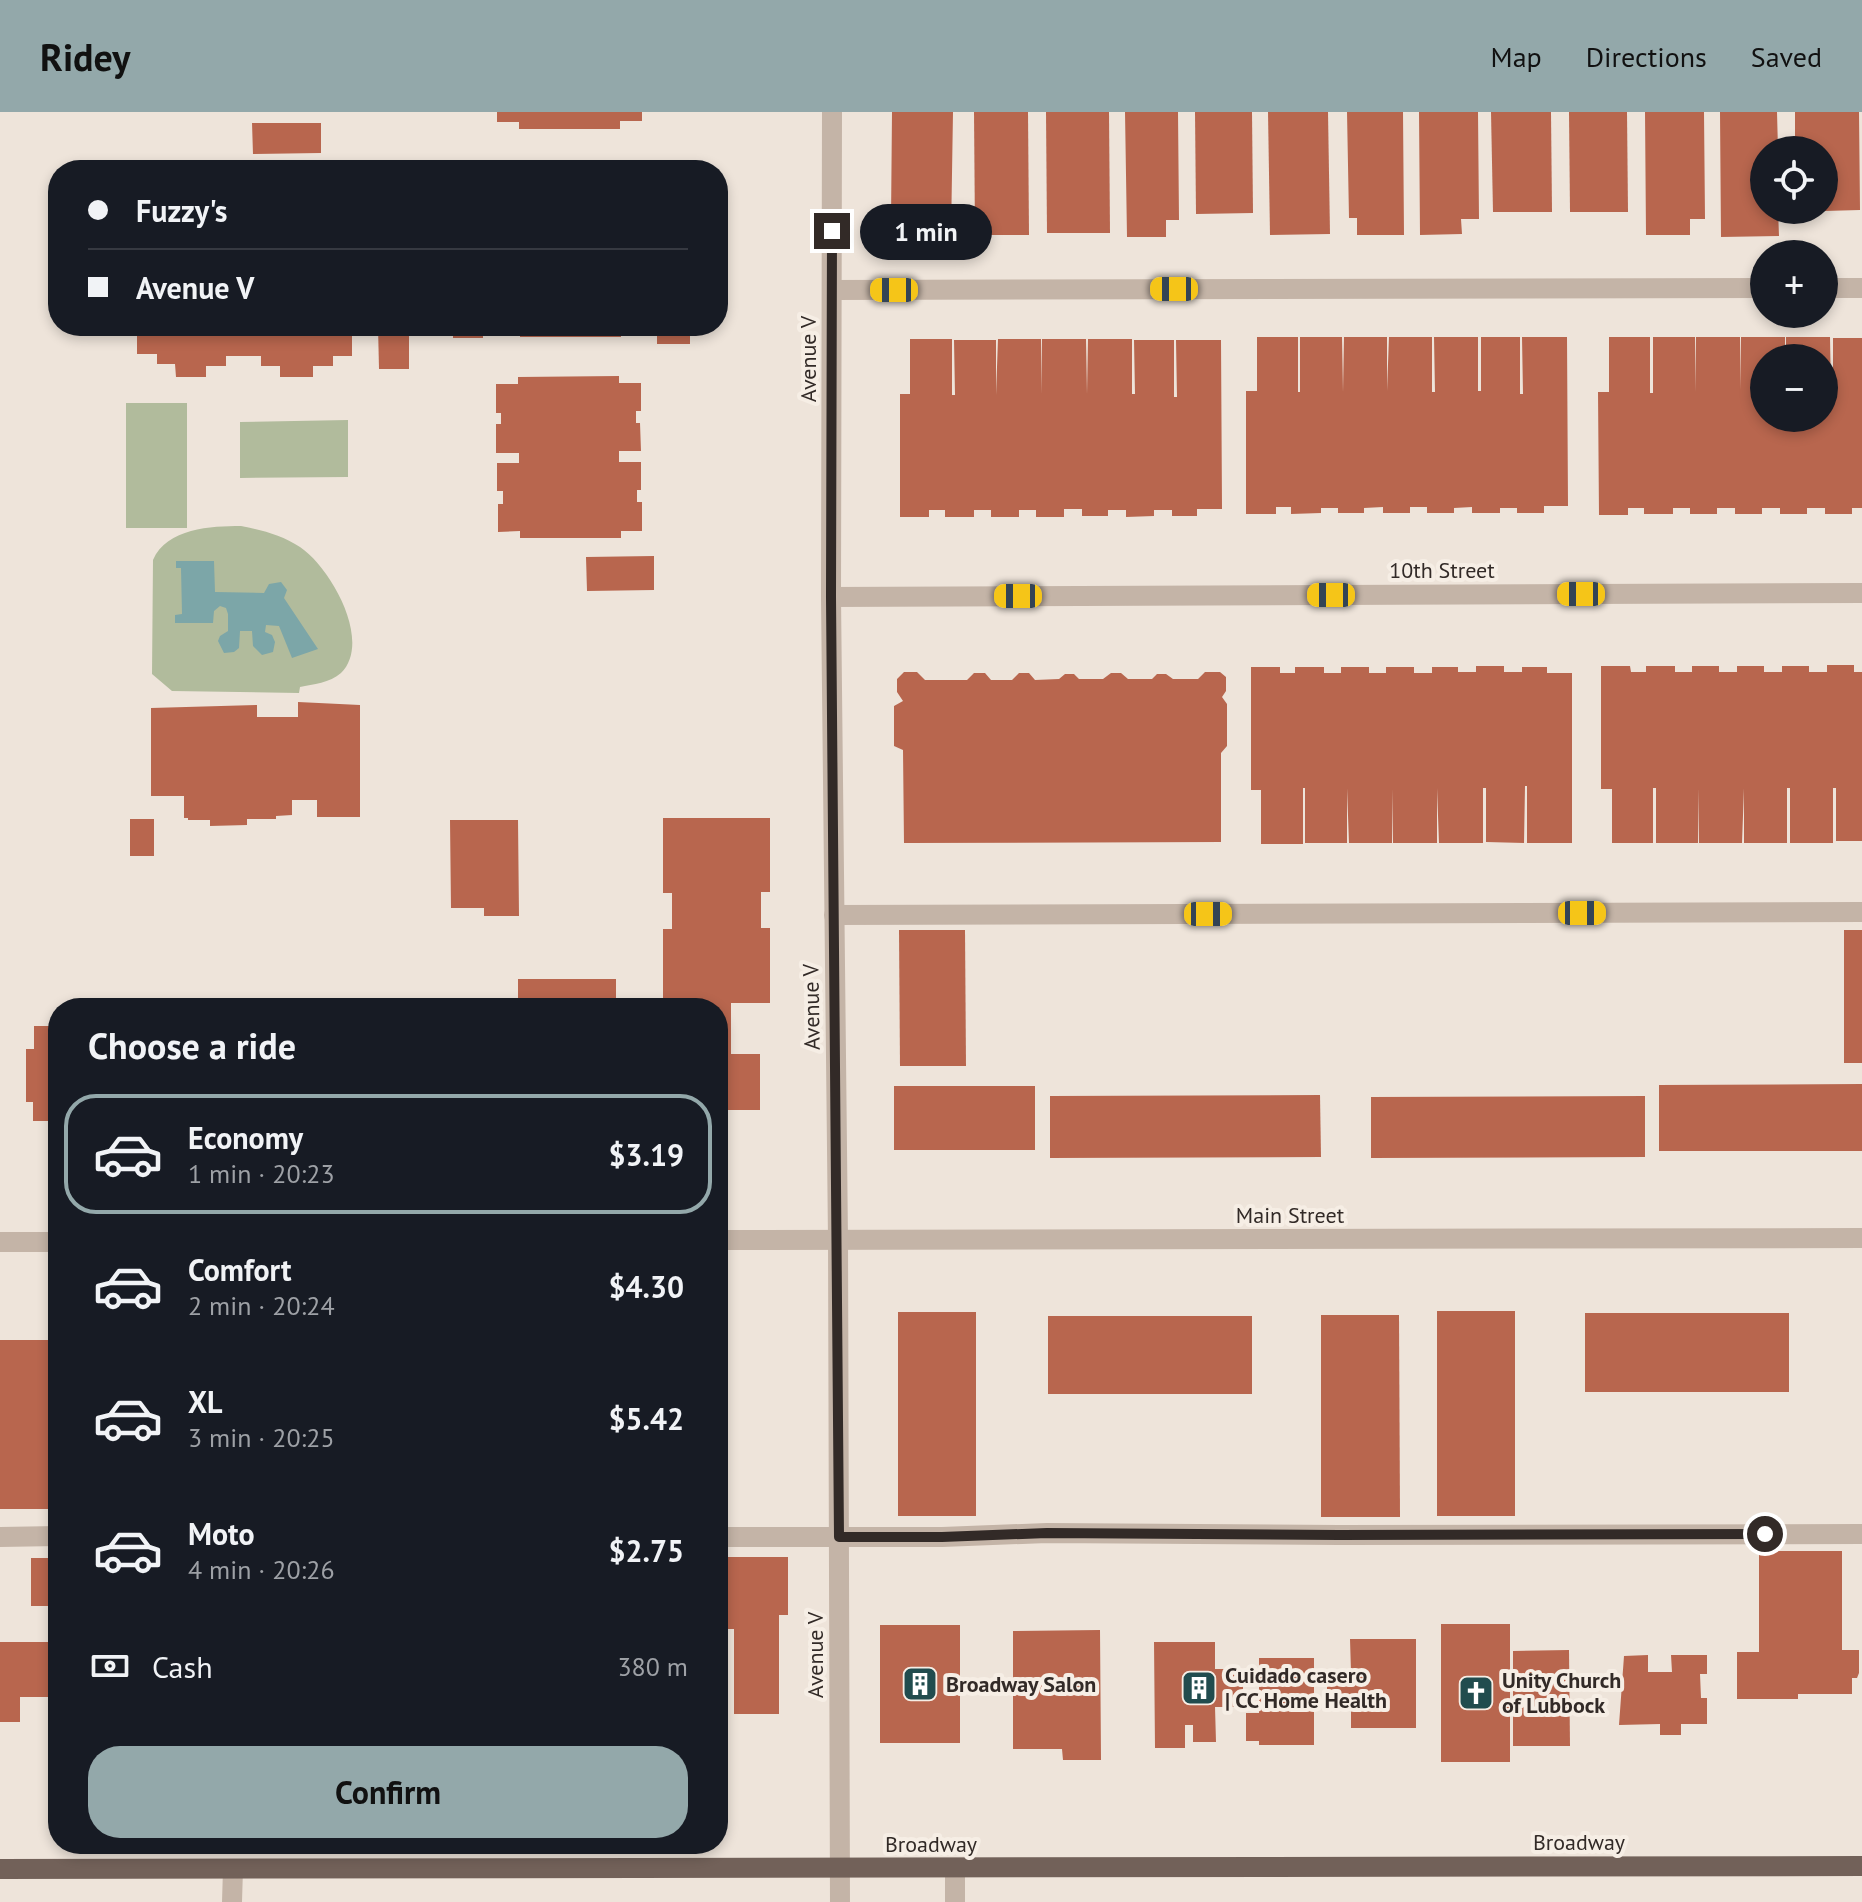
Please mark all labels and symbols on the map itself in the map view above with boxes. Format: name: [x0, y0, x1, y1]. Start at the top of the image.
callout: 1 min: [860, 203, 992, 259]
route end: [814, 213, 850, 249]
car: [1150, 277, 1198, 301]
car: [870, 278, 918, 302]
street label: Avenue V: [794, 315, 822, 402]
street label: 10th Street: [1389, 556, 1495, 584]
car: [1557, 582, 1605, 606]
car: [1307, 583, 1355, 607]
car: [994, 584, 1042, 608]
car: [1558, 901, 1606, 925]
car: [1184, 902, 1232, 926]
street label: Avenue V: [796, 963, 826, 1050]
street label: Main Street: [1236, 1201, 1345, 1229]
route start: [1747, 1516, 1783, 1552]
street label: Avenue V: [801, 1611, 829, 1698]
place label: Cuidado casero | CC Home Health: [1225, 1661, 1387, 1714]
building icon: Broadway Salon: [901, 1665, 939, 1703]
place label: Unity Church of Lubbock: [1502, 1666, 1621, 1719]
building icon: Cuidado casero | CC Home Health: [1180, 1669, 1218, 1707]
place label: Broadway Salon: [946, 1670, 1096, 1698]
church icon: Unity Church of Lubbock: [1457, 1674, 1495, 1712]
street label: Broadway: [1533, 1828, 1626, 1856]
street label: Broadway: [885, 1830, 978, 1858]

